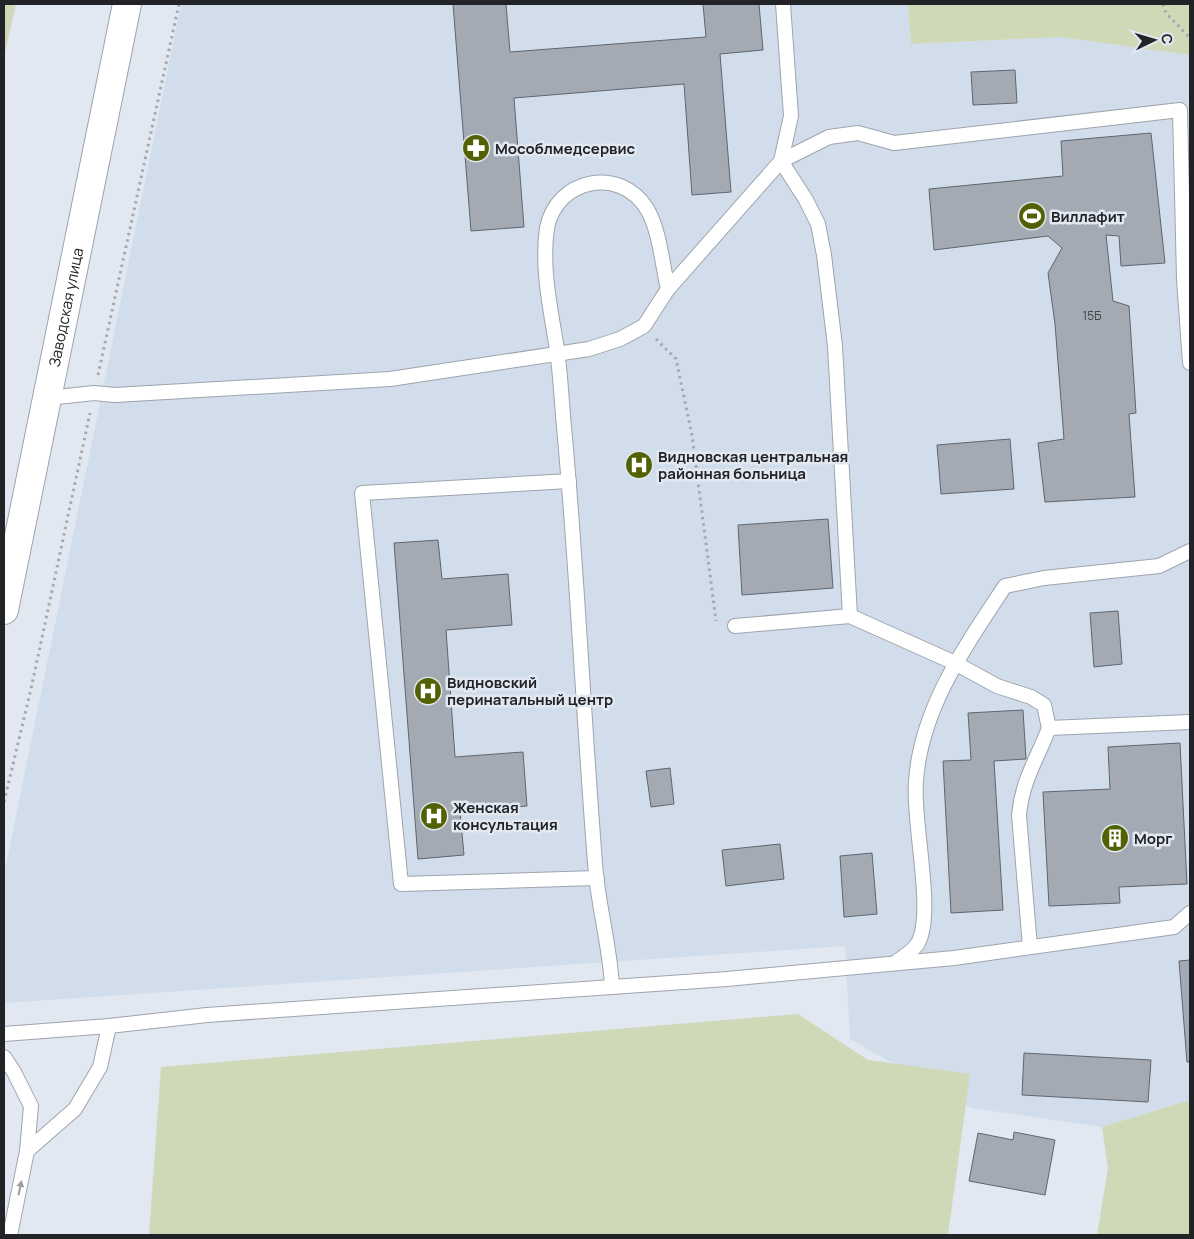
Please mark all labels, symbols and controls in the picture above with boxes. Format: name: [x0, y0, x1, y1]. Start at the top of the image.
north arrow: [1129, 15, 1179, 65]
text: С: [1158, 33, 1177, 45]
pharmacy icon: Мособлмедсервис: [461, 133, 491, 163]
place label: Мособлмедсервис: [495, 138, 636, 159]
sports icon: Виллафит: [1017, 201, 1047, 231]
place label: Виллафит: [1051, 206, 1125, 227]
street label: Заводская улица: [43, 246, 88, 369]
house number: 15Б: [1083, 307, 1101, 324]
place label: Видновская центральная районная больница: [658, 446, 848, 484]
hospital icon: Видновская центральная районная больница: [624, 450, 654, 480]
place label: Видновский перинатальный центр: [447, 672, 613, 710]
hospital icon: Видновский перинатальный центр: [413, 676, 443, 706]
place label: Женская консультация: [453, 797, 558, 835]
hospital icon: Женская консультация: [419, 801, 449, 831]
building icon: Морг: [1100, 823, 1130, 853]
place label: Морг: [1134, 828, 1173, 849]
one-way arrow: [16, 1180, 24, 1195]

